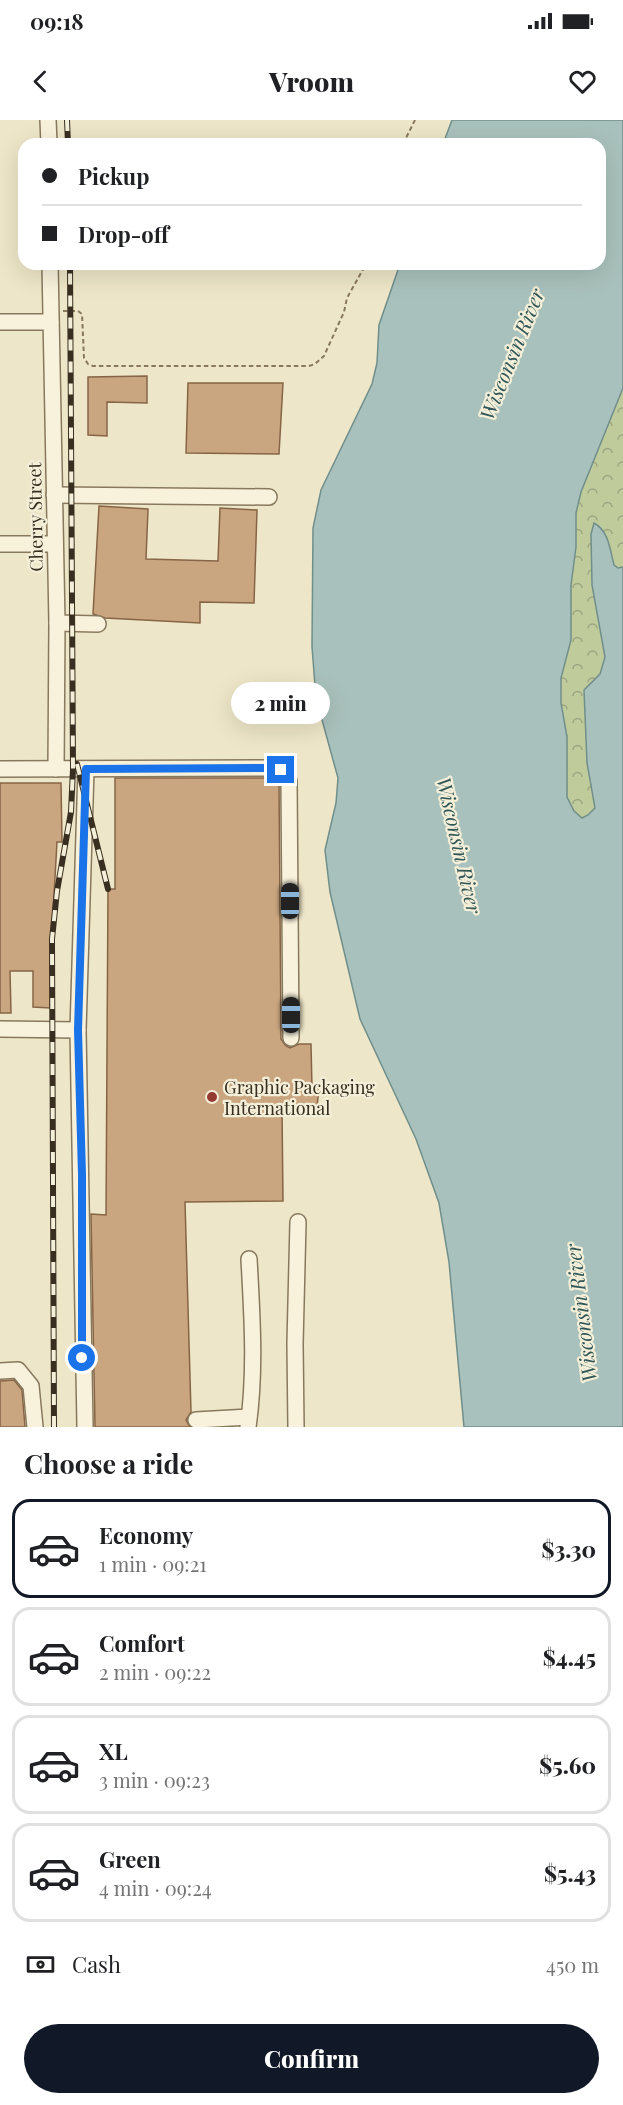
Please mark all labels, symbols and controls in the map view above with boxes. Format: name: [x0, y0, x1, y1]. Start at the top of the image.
text: 09:18: [30, 6, 84, 36]
text: Vroom: [269, 63, 354, 99]
icon: back: [24, 65, 57, 98]
icon: heart: [566, 65, 599, 98]
text: Pickup: [78, 161, 149, 191]
text: Drop-off: [78, 219, 169, 249]
water label: Wisconsin River: [472, 283, 550, 424]
street label: Cherry Street: [22, 461, 48, 572]
callout: 2 min: [232, 683, 330, 725]
text: 2 min: [254, 689, 307, 716]
route end: [267, 756, 294, 783]
water label: Wisconsin River: [431, 774, 489, 917]
car: [281, 883, 299, 919]
car: [282, 997, 300, 1033]
place label: Graphic Packaging International: [224, 1075, 375, 1120]
marker: Graphic Packaging International: [205, 1090, 219, 1104]
water label: Wisconsin River: [558, 1241, 602, 1384]
route start: [68, 1344, 95, 1371]
text: Choose a ride: [24, 1445, 193, 1481]
text: Economy: [99, 1520, 193, 1550]
icon: car: [27, 1522, 81, 1576]
text: $3.30: [541, 1534, 596, 1564]
text: 1 min · 09:21: [99, 1550, 207, 1577]
text: Comfort: [99, 1628, 185, 1658]
icon: car: [27, 1630, 81, 1684]
text: $4.45: [543, 1642, 596, 1672]
text: 2 min · 09:22: [99, 1658, 211, 1685]
text: XL: [99, 1736, 128, 1766]
icon: car: [27, 1738, 81, 1792]
text: $5.60: [539, 1750, 596, 1780]
text: 3 min · 09:23: [99, 1766, 210, 1793]
text: Green: [99, 1844, 161, 1874]
icon: car: [27, 1846, 81, 1900]
text: $5.43: [544, 1858, 596, 1888]
text: 4 min · 09:24: [99, 1874, 212, 1901]
icon: cash: [24, 1948, 57, 1981]
text: Cash: [72, 1949, 121, 1979]
text: 450 m: [546, 1951, 599, 1978]
button: Confirm: [24, 2024, 599, 2093]

